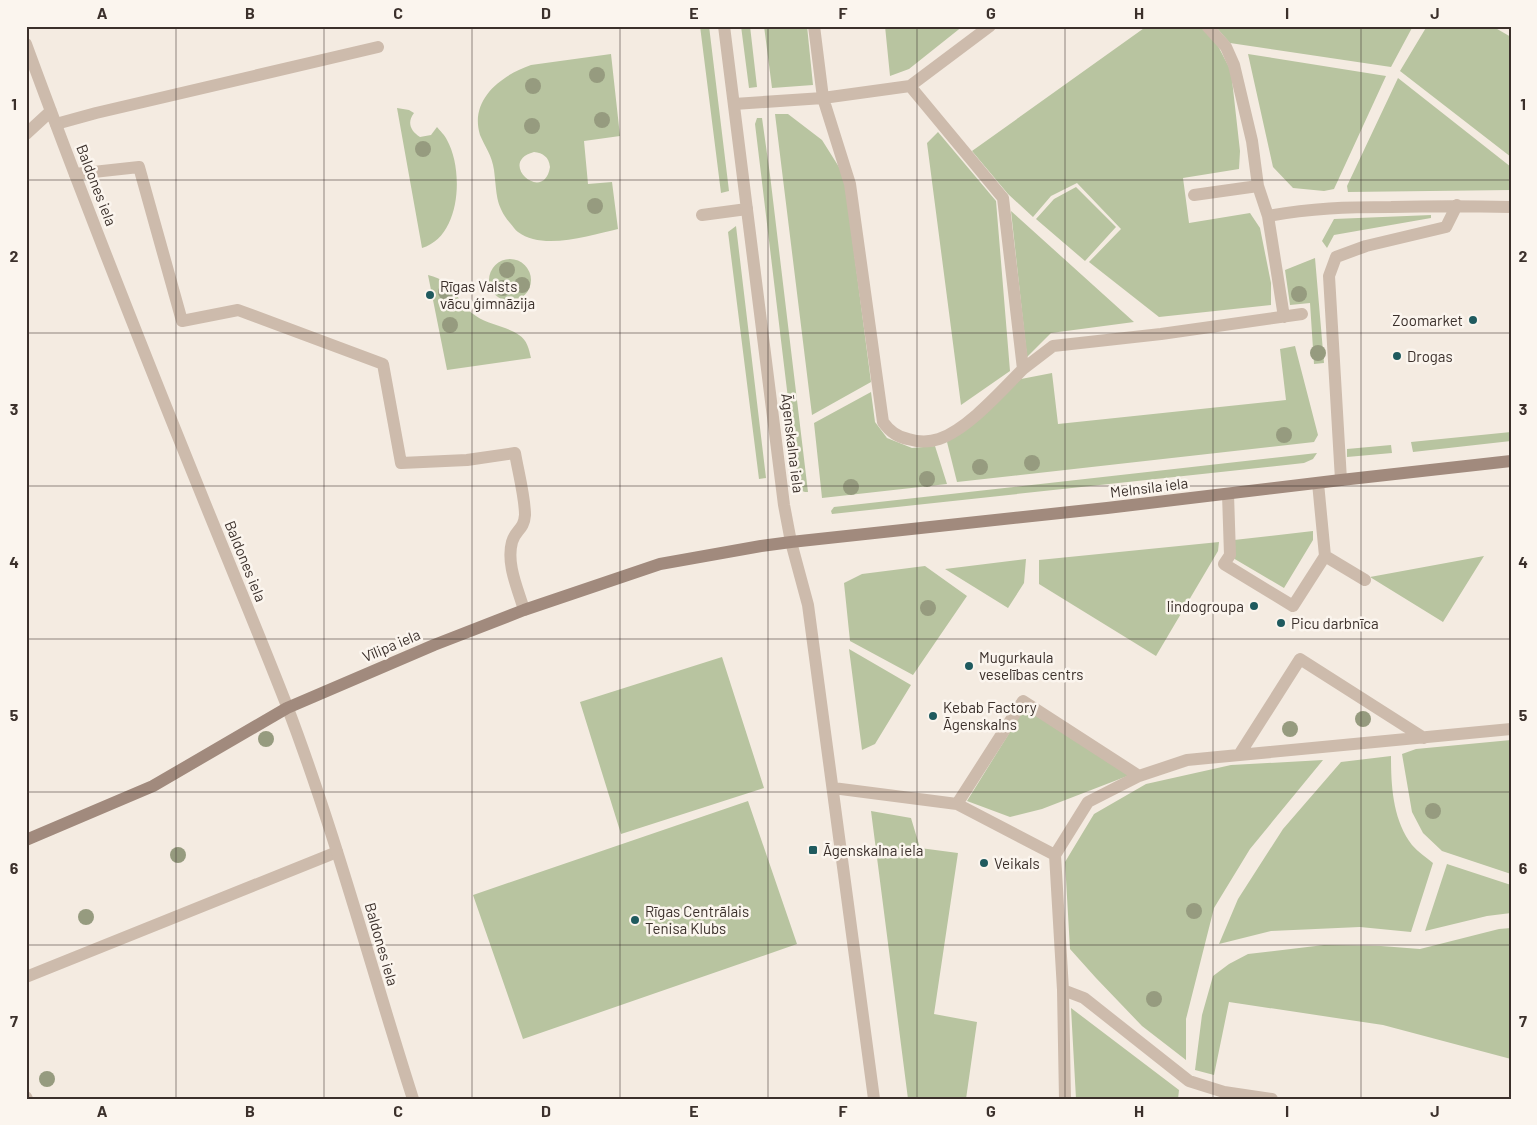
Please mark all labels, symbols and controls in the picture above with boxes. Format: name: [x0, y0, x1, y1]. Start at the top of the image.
text: A: [97, 3, 108, 22]
text: B: [245, 3, 255, 22]
text: C: [393, 3, 403, 22]
text: D: [541, 3, 551, 22]
text: E: [689, 3, 699, 22]
text: F: [839, 3, 848, 22]
text: G: [986, 3, 996, 22]
text: H: [1134, 3, 1144, 22]
text: I: [1285, 3, 1289, 22]
text: J: [1430, 3, 1440, 22]
text: 1: [11, 94, 17, 113]
text: 1: [1520, 94, 1526, 113]
street label: Baldones iela: [73, 142, 121, 228]
text: 2: [10, 246, 19, 265]
text: 2: [1519, 246, 1528, 265]
place label: Rīgas Valsts vācu ģimnāzija: [440, 277, 535, 312]
marker: Rīgas Valsts vācu ģimnāzija: [424, 289, 436, 301]
place label: Zoomarket: [1392, 311, 1463, 329]
marker: Zoomarket: [1467, 314, 1479, 326]
place label: Drogas: [1407, 347, 1453, 365]
marker: Drogas: [1391, 350, 1403, 362]
street label: Āgenskalna iela: [778, 392, 808, 494]
text: 3: [10, 399, 18, 418]
text: 3: [1519, 399, 1527, 418]
street label: Melnsila iela: [1109, 473, 1189, 501]
street label: Baldones iela: [222, 518, 270, 604]
text: 4: [9, 552, 19, 571]
text: 4: [1518, 552, 1528, 571]
place label: lindogroupa: [1167, 597, 1244, 615]
marker: lindogroupa: [1248, 600, 1260, 612]
place label: Picu darbnīca: [1291, 614, 1379, 632]
marker: Picu darbnīca: [1275, 617, 1287, 629]
street label: Vīlipa iela: [359, 625, 423, 665]
place label: Mugurkaula veselības centrs: [979, 648, 1084, 683]
marker: Mugurkaula veselības centrs: [963, 660, 975, 672]
place label: Kebab Factory Āgenskalns: [943, 698, 1037, 733]
text: 5: [10, 705, 19, 724]
text: 5: [1519, 705, 1528, 724]
marker: Kebab Factory Āgenskalns: [927, 710, 939, 722]
place label: Āgenskalna iela: [823, 841, 923, 859]
marker: Āgenskalna iela: [807, 844, 819, 856]
place label: Veikals: [994, 854, 1040, 872]
marker: Veikals: [978, 857, 990, 869]
text: 6: [10, 858, 19, 877]
text: 6: [1519, 858, 1528, 877]
street label: Baldones iela: [362, 900, 402, 988]
place label: Rīgas Centrālais Tenisa Klubs: [645, 902, 749, 937]
marker: Rīgas Centrālais Tenisa Klubs: [629, 914, 641, 926]
text: 7: [10, 1011, 18, 1030]
text: 7: [1519, 1011, 1527, 1030]
text: A: [97, 1101, 108, 1120]
text: B: [245, 1101, 255, 1120]
text: C: [393, 1101, 403, 1120]
text: D: [541, 1101, 551, 1120]
text: E: [689, 1101, 699, 1120]
text: F: [839, 1101, 848, 1120]
text: G: [986, 1101, 996, 1120]
text: H: [1134, 1101, 1144, 1120]
text: I: [1285, 1101, 1289, 1120]
text: J: [1430, 1101, 1440, 1120]

